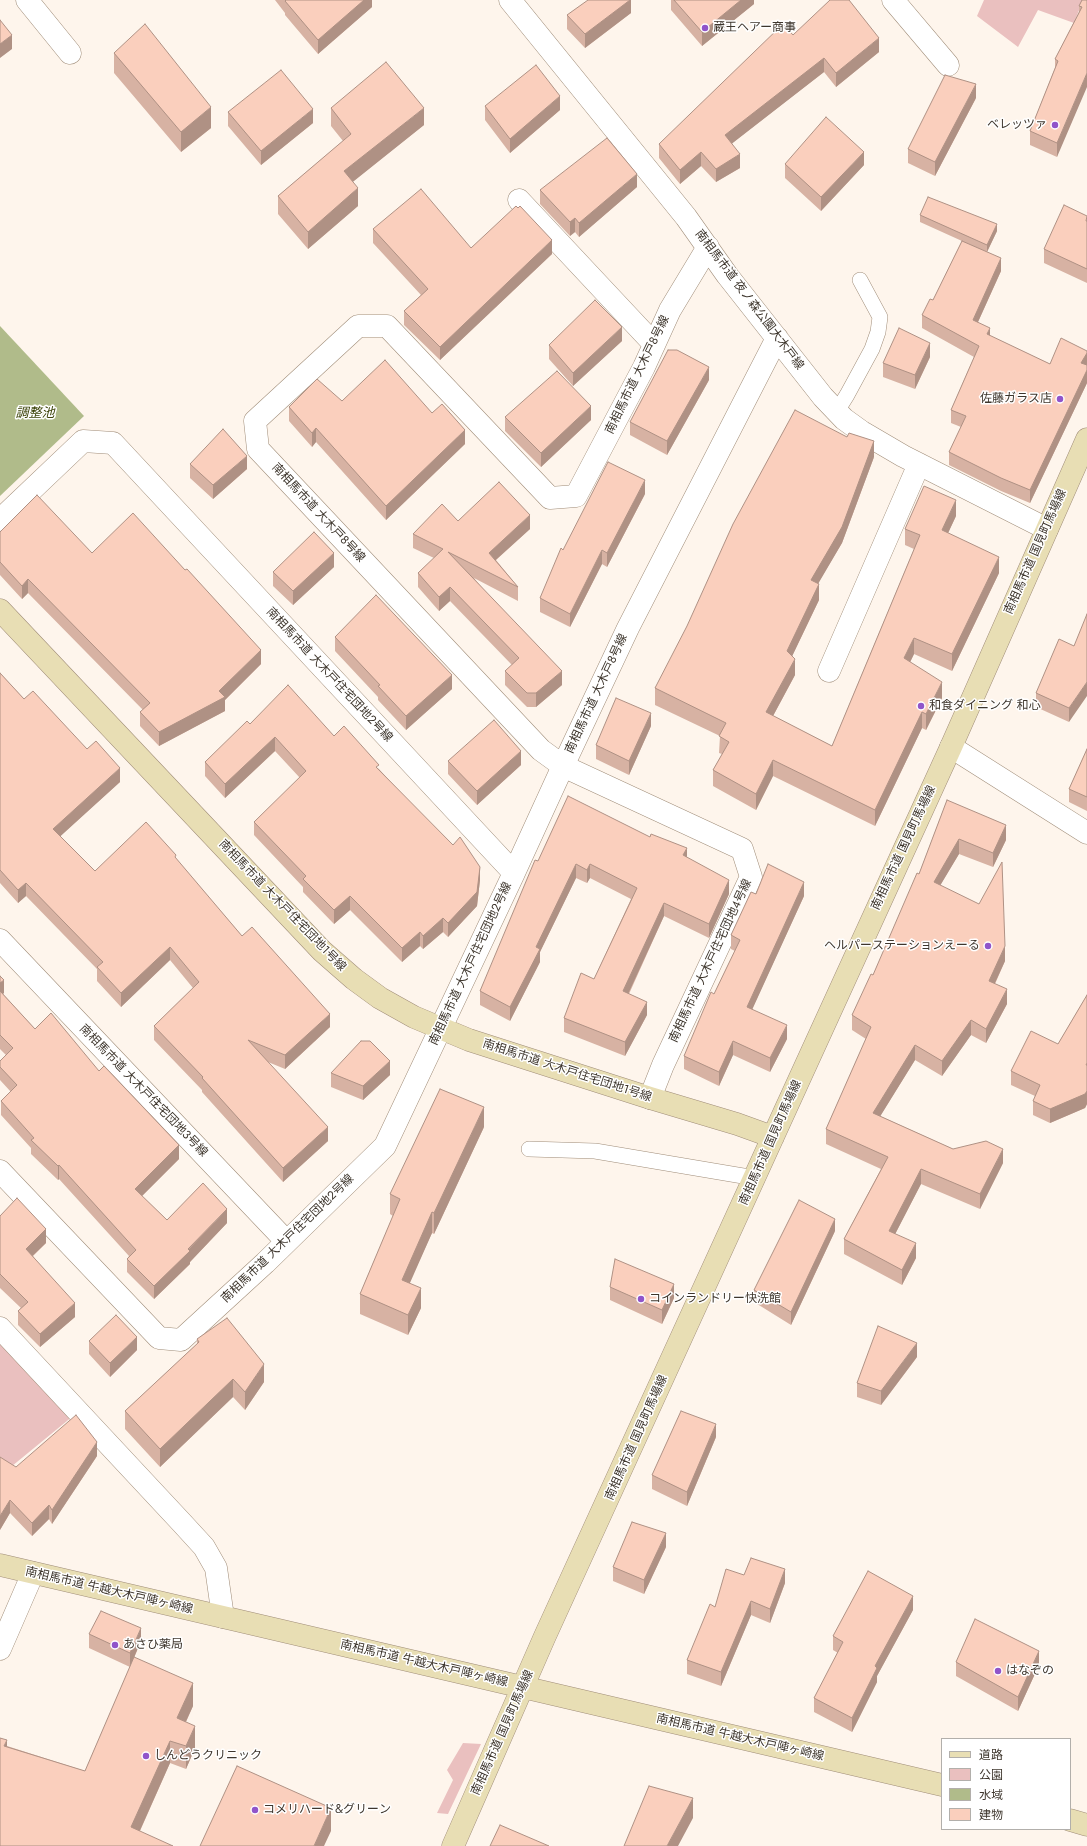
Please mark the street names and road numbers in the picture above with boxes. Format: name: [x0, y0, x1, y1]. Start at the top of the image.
street label: 南相馬市道 夜ノ森公園大木戸線: [692, 227, 806, 373]
street label: 南相馬市道 大木戸8号線: [603, 313, 673, 437]
street label: 南相馬市道 大木戸8号線: [268, 460, 368, 566]
street label: 南相馬市道 国見町馬場線: [1002, 487, 1070, 617]
street label: 南相馬市道 大木戸住宅団地2号線: [263, 605, 395, 745]
street label: 南相馬市道 大木戸8号線: [563, 632, 631, 756]
street label: 南相馬市道 国見町馬場線: [869, 784, 939, 912]
street label: 南相馬市道 大木戸住宅団地1号線: [215, 837, 349, 975]
street label: 南相馬市道 大木戸住宅団地4号線: [667, 877, 755, 1045]
street label: 南相馬市道 大木戸住宅団地2号線: [427, 880, 515, 1048]
street label: 南相馬市道 大木戸住宅団地3号線: [76, 1022, 210, 1160]
street label: 南相馬市道 大木戸住宅団地1号線: [481, 1037, 653, 1105]
street label: 南相馬市道 国見町馬場線: [737, 1078, 805, 1208]
street label: 南相馬市道 大木戸住宅団地2号線: [219, 1172, 357, 1306]
street label: 南相馬市道 国見町馬場線: [603, 1373, 671, 1503]
street label: 南相馬市道 牛越大木戸陣ヶ崎線: [24, 1565, 194, 1617]
street label: 南相馬市道 牛越大木戸陣ヶ崎線: [339, 1638, 509, 1690]
street label: 南相馬市道 国見町馬場線: [469, 1668, 537, 1798]
street label: 南相馬市道 牛越大木戸陣ヶ崎線: [655, 1712, 825, 1764]

